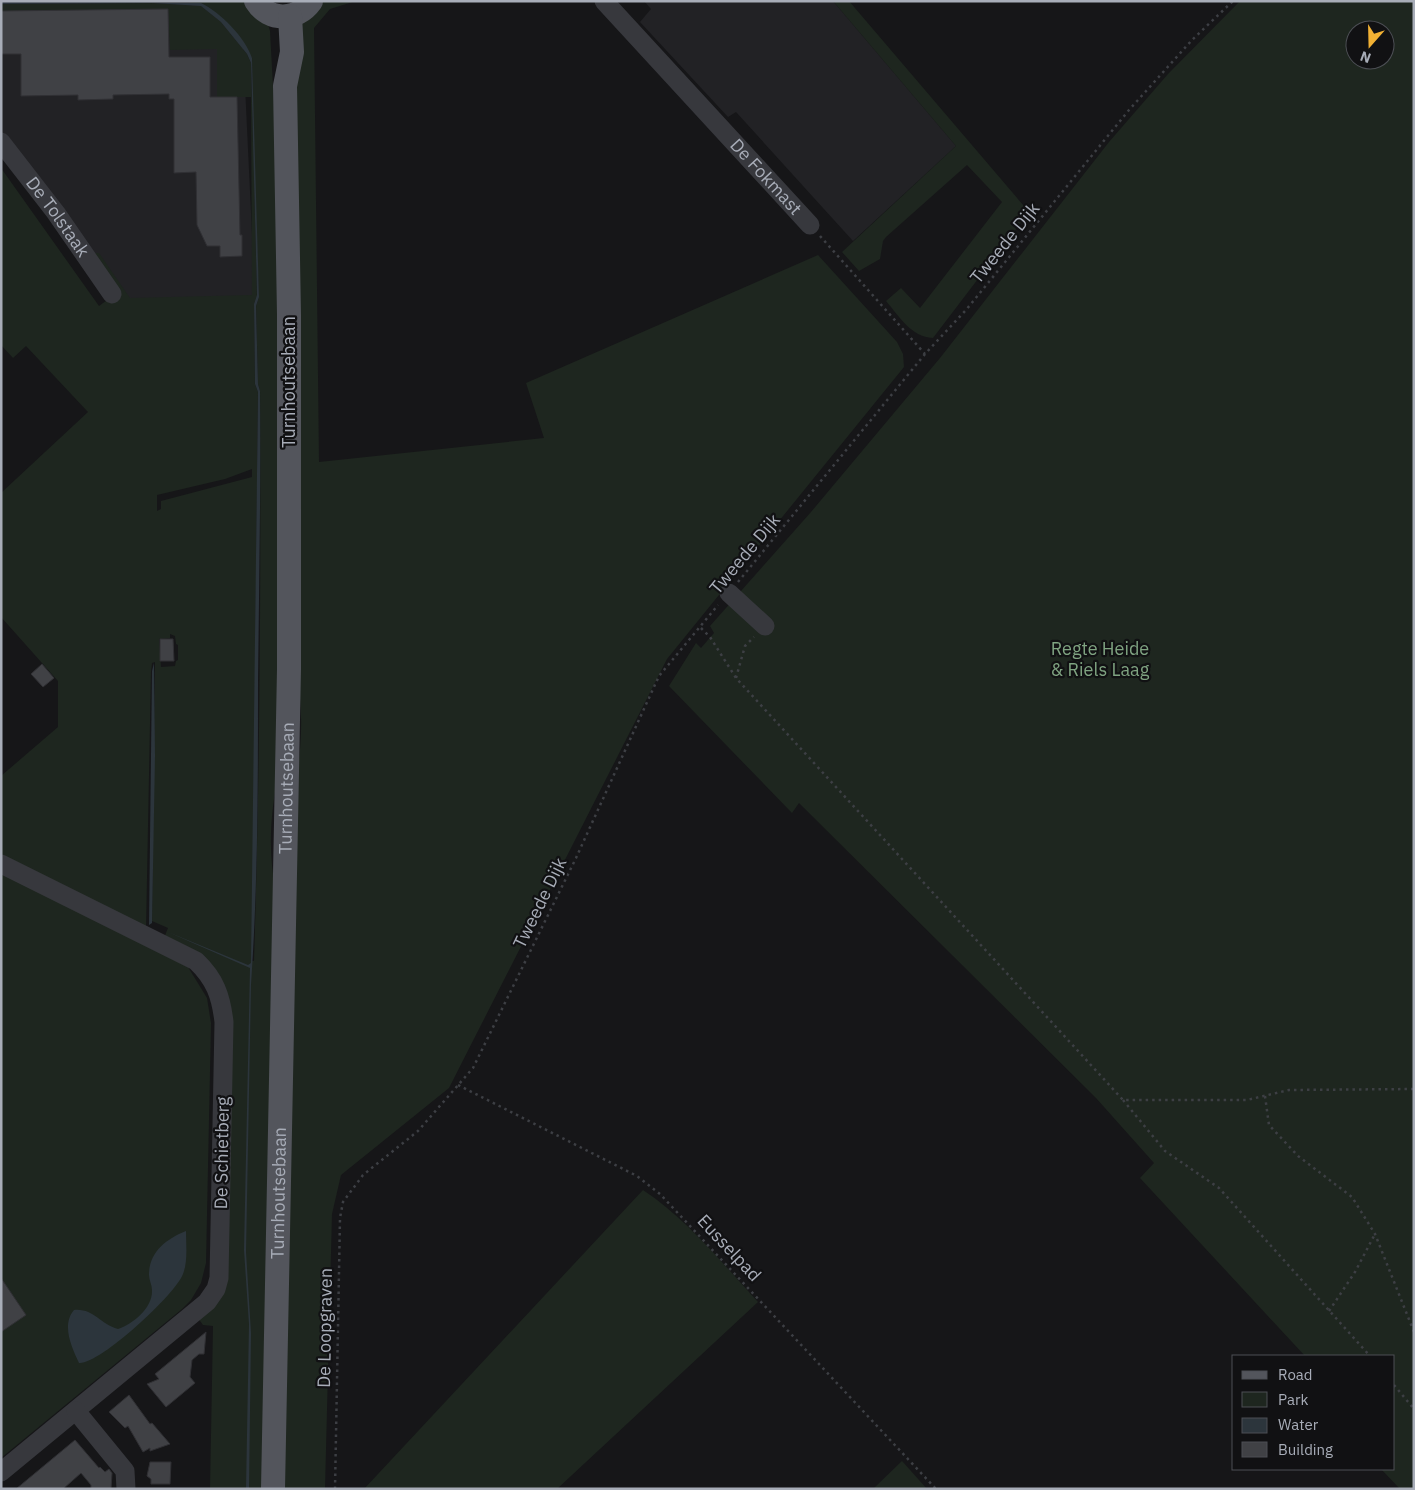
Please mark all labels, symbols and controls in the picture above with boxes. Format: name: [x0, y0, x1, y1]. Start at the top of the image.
north arrow: [1345, 20, 1395, 70]
text: N: [1358, 47, 1373, 67]
street label: De Fokmast: [725, 134, 807, 220]
street label: De Tolstaak: [21, 172, 95, 262]
street label: Tweede Dijk: [965, 197, 1045, 288]
street label: Turnhoutsebaan: [277, 316, 300, 448]
street label: Tweede Dijk: [704, 508, 785, 599]
park label: Regte Heide & Riels Laag: [1051, 637, 1150, 681]
street label: Turnhoutsebaan: [273, 722, 299, 854]
street label: Tweede Dijk: [508, 853, 572, 952]
street label: De Schietberg: [209, 1096, 234, 1210]
street label: Turnhoutsebaan: [265, 1127, 291, 1259]
street label: Eusselpad: [693, 1209, 766, 1286]
street label: De Loopgraven: [312, 1268, 337, 1388]
legend: [1232, 1355, 1395, 1470]
text: Road: [1278, 1365, 1313, 1384]
text: Park: [1278, 1390, 1308, 1409]
text: Water: [1278, 1415, 1319, 1434]
text: Building: [1278, 1440, 1333, 1459]

